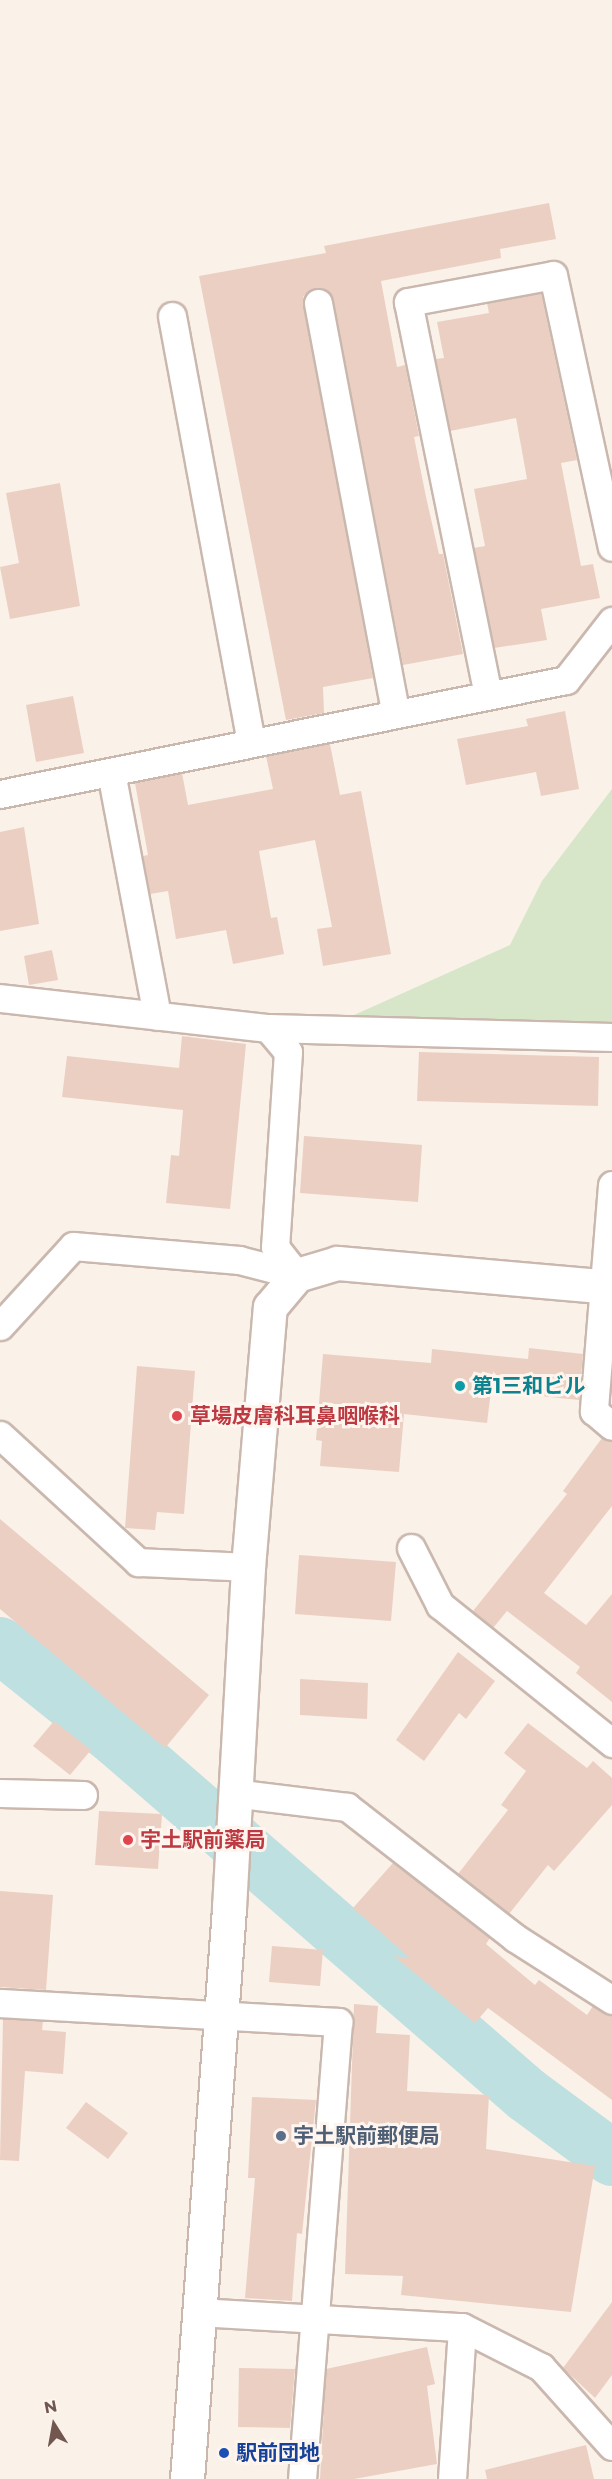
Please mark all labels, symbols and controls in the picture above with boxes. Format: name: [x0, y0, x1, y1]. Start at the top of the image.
place label: 第1三和ビル: [472, 1373, 585, 1399]
marker: 第1三和ビル: [453, 1379, 467, 1393]
place label: 草場皮膚科耳鼻咽喉科: [190, 1403, 400, 1429]
marker: 草場皮膚科耳鼻咽喉科: [168, 1407, 186, 1425]
place label: 宇土駅前薬局: [140, 1827, 266, 1853]
marker: 宇土駅前薬局: [121, 1833, 135, 1847]
place label: 宇土駅前郵便局: [293, 2123, 440, 2149]
marker: 宇土駅前郵便局: [274, 2129, 288, 2143]
north arrow: [24, 2395, 84, 2455]
text: N: [42, 2396, 59, 2417]
place label: 駅前団地: [236, 2440, 320, 2466]
marker: 駅前団地: [217, 2446, 231, 2460]

